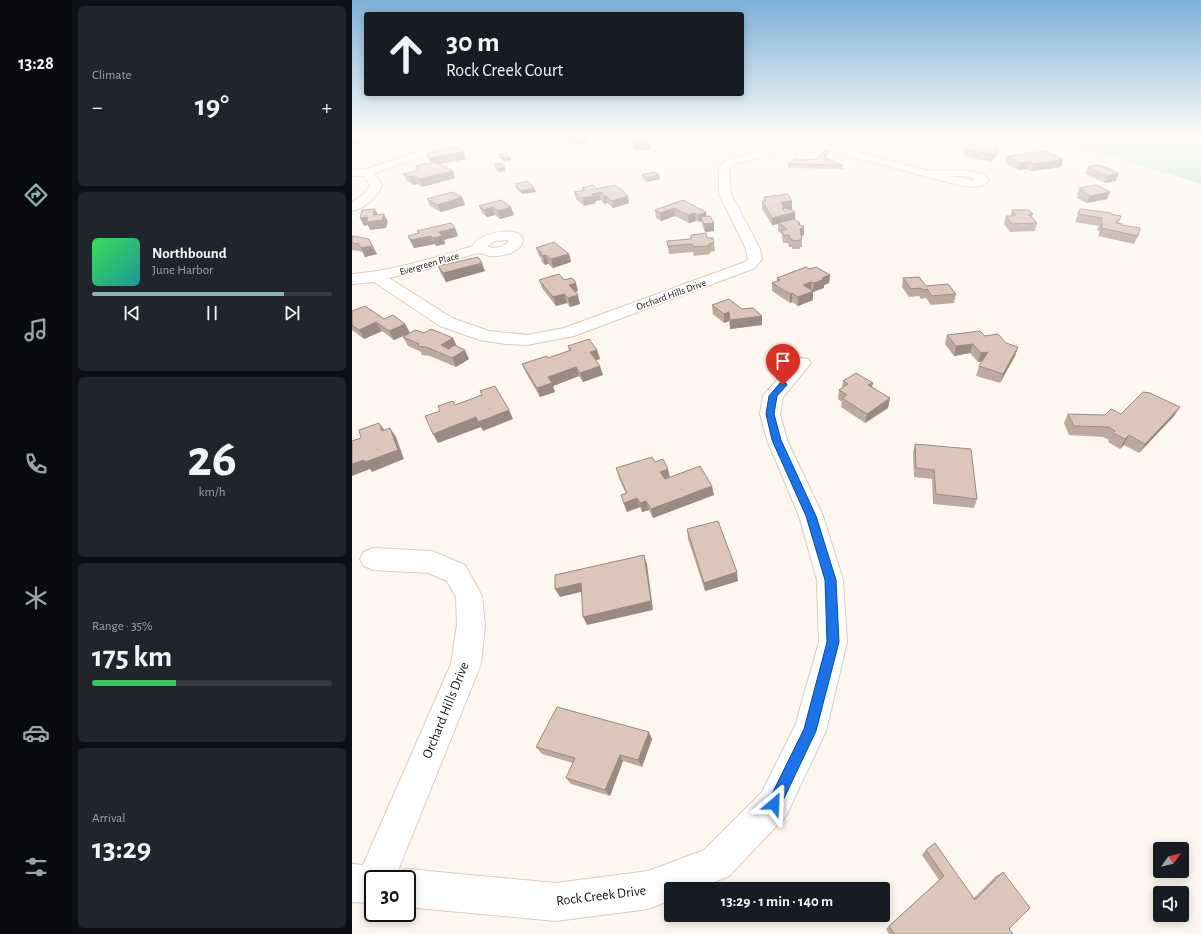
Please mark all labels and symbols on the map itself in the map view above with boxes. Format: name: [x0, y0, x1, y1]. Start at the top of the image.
street label: Evergreen Place: [398, 251, 460, 277]
street label: Orchard Hills Drive: [635, 278, 708, 312]
pin: [766, 344, 800, 385]
street label: Orchard Hills Drive: [420, 660, 472, 761]
position arrow: [753, 783, 795, 825]
north arrow: [1153, 842, 1189, 878]
speed limit sign: 30: [364, 870, 416, 922]
street label: Rock Creek Drive: [555, 884, 647, 908]

